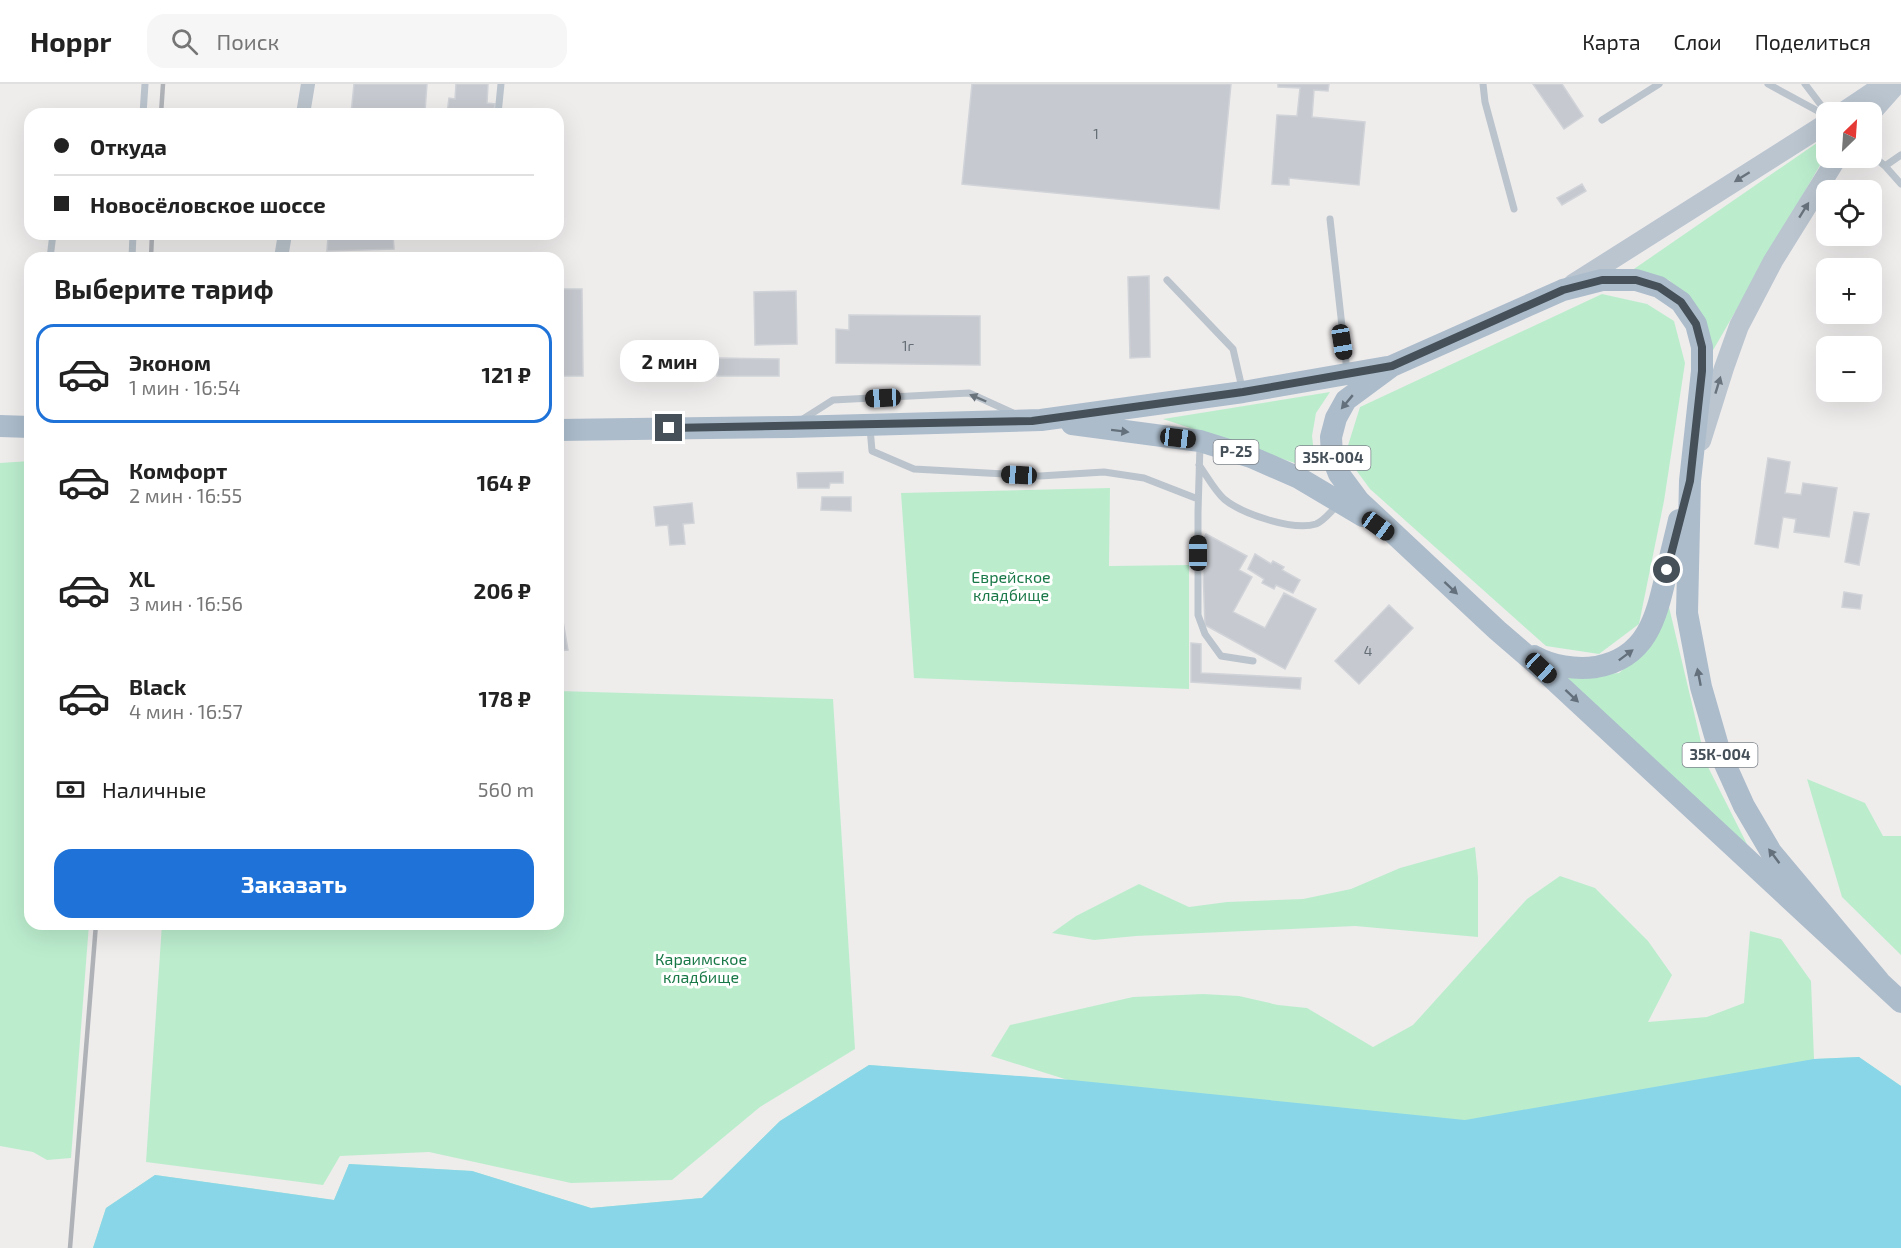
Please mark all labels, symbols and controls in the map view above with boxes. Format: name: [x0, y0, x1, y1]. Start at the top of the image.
search box: [147, 14, 567, 68]
text: Hoppr: [30, 24, 111, 58]
icon: search: [168, 25, 201, 58]
text: Поиск: [216, 28, 279, 54]
text: Карта: [1582, 29, 1641, 54]
text: Слои: [1674, 29, 1722, 54]
text: Поделиться: [1755, 29, 1871, 54]
north arrow: [1816, 102, 1882, 168]
map controls: [1816, 102, 1882, 402]
house number: 1: [1093, 125, 1099, 142]
text: Откуда: [90, 133, 167, 159]
one-way arrow: [1734, 171, 1750, 182]
button: locate: [1816, 180, 1882, 246]
text: Новосёловское шоссе: [90, 191, 326, 217]
one-way arrow: [1798, 202, 1809, 218]
button: +: [1816, 258, 1882, 324]
text: Выберите тариф: [54, 272, 274, 304]
car: [1330, 323, 1354, 361]
button: −: [1816, 336, 1882, 402]
house number: 1г: [902, 337, 915, 354]
callout: 2 мин: [620, 341, 718, 383]
icon: car: [57, 347, 111, 401]
text: Эконом: [129, 349, 211, 375]
text: 2 мин: [642, 349, 697, 373]
text: 121 ₽: [481, 361, 531, 387]
text: 1 мин · 16:54: [129, 375, 241, 399]
one-way arrow: [1714, 376, 1724, 394]
car: [865, 388, 901, 408]
one-way arrow: [969, 392, 987, 402]
one-way arrow: [1340, 395, 1353, 410]
route end: [655, 414, 682, 441]
one-way arrow: [1111, 426, 1130, 435]
car: [1159, 427, 1197, 449]
road number: Р-25: [1214, 440, 1258, 464]
road number: 35К-004: [1296, 446, 1370, 470]
icon: car: [57, 455, 111, 509]
text: Комфорт: [129, 457, 227, 483]
car: [1001, 465, 1037, 485]
text: 164 ₽: [477, 469, 531, 495]
text: 2 мин · 16:55: [129, 483, 242, 507]
car: [1358, 508, 1398, 544]
car: [1189, 535, 1207, 571]
route start: [1653, 556, 1680, 583]
icon: car: [57, 563, 111, 617]
text: XL: [129, 565, 155, 591]
park label: Еврейское кладбище: [971, 567, 1051, 604]
text: 206 ₽: [474, 577, 531, 603]
one-way arrow: [1443, 580, 1457, 594]
text: 3 мин · 16:56: [129, 591, 243, 615]
house number: 4: [1364, 642, 1372, 659]
car: [1522, 649, 1560, 687]
one-way arrow: [1618, 649, 1633, 661]
one-way arrow: [1694, 668, 1703, 687]
icon: car: [57, 671, 111, 725]
text: Black: [129, 673, 186, 699]
text: 178 ₽: [478, 685, 531, 711]
one-way arrow: [1565, 689, 1579, 703]
text: 4 мин · 16:57: [129, 699, 243, 723]
road number: 35К-004: [1682, 743, 1758, 767]
icon: cash: [54, 773, 87, 806]
text: Наличные: [102, 776, 206, 802]
text: 560 m: [478, 777, 534, 801]
one-way arrow: [1768, 848, 1780, 864]
button: Заказать: [54, 849, 534, 918]
park label: Караимское кладбище: [655, 949, 747, 986]

